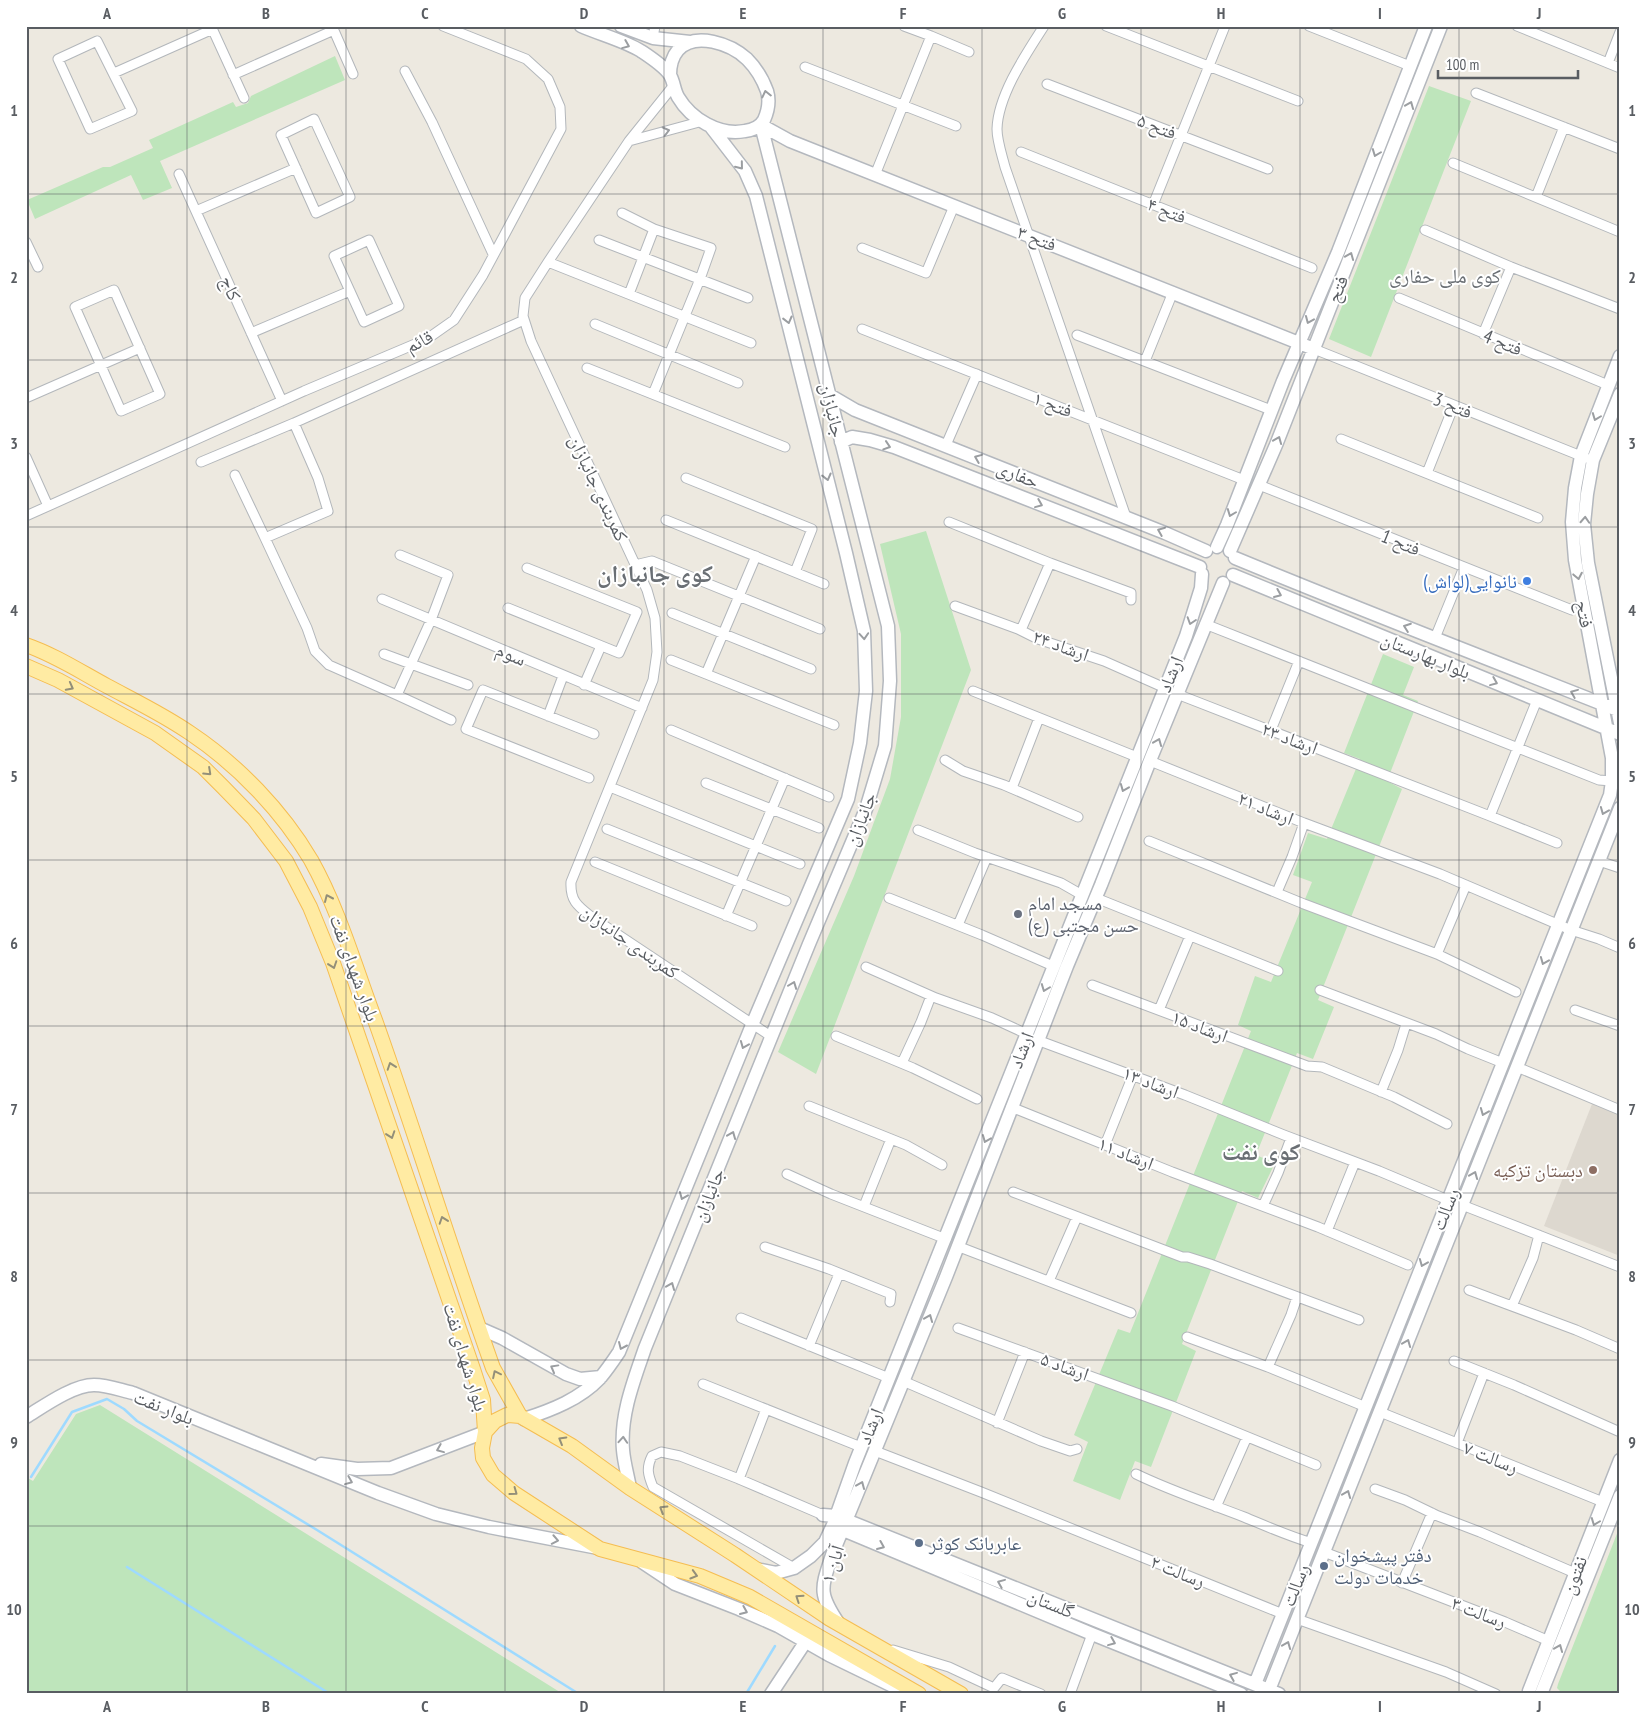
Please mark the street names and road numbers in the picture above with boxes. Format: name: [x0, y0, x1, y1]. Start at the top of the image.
street label: فتح ۵: [1134, 108, 1180, 145]
street label: فتح ۴: [1144, 191, 1190, 230]
street label: فتح ۳: [1014, 220, 1060, 257]
street label: کاج: [215, 272, 247, 304]
street label: فتح: [1321, 272, 1354, 307]
street label: فتح 4: [1480, 323, 1526, 362]
street label: قائم: [401, 324, 437, 359]
street label: جانبازان: [815, 380, 851, 440]
street label: فتح ۱: [1030, 386, 1076, 423]
street label: فتح 3: [1430, 386, 1476, 425]
street label: کمربندی جانبازان: [564, 431, 634, 545]
street label: حفاری: [993, 455, 1043, 493]
street label: فتح 1: [1378, 523, 1424, 562]
street label: فتح: [1570, 598, 1599, 630]
street label: ارشاد ۲۴: [1030, 624, 1092, 666]
street label: بلوار بهارستان: [1378, 626, 1474, 684]
street label: سوم: [491, 637, 530, 673]
street label: ارشاد: [1152, 652, 1188, 696]
street label: ارشاد ۲۳: [1259, 716, 1321, 760]
street label: ارشاد ۲۱: [1235, 786, 1297, 830]
street label: جانبازان: [839, 789, 881, 849]
street label: کمربندی جانبازان: [576, 898, 684, 984]
street label: بلوار شهدای نفت: [325, 911, 385, 1025]
street label: ارشاد ۱۵: [1169, 1004, 1231, 1048]
street label: ارشاد: [1003, 1028, 1039, 1072]
street label: ارشاد ۱۳: [1120, 1060, 1182, 1104]
street label: ارشاد ۱۱: [1095, 1131, 1157, 1175]
street label: جانبازان: [686, 1165, 730, 1225]
street label: رسالت: [1426, 1184, 1464, 1234]
street label: بلوار شهدای نفت: [438, 1300, 494, 1414]
street label: ارشاد ۵: [1038, 1346, 1092, 1386]
street label: بلوار نفت: [130, 1384, 198, 1430]
street label: ارشاد: [852, 1404, 888, 1448]
street label: رسالت ۷: [1460, 1435, 1522, 1479]
street label: آبان ۱: [815, 1541, 849, 1586]
street label: رسالت ۲: [1147, 1549, 1209, 1593]
street label: نفتون: [1556, 1552, 1592, 1598]
street label: رسالت: [1276, 1560, 1314, 1610]
street label: گلستان: [1024, 1583, 1078, 1623]
street label: رسالت ۳: [1448, 1591, 1510, 1633]

